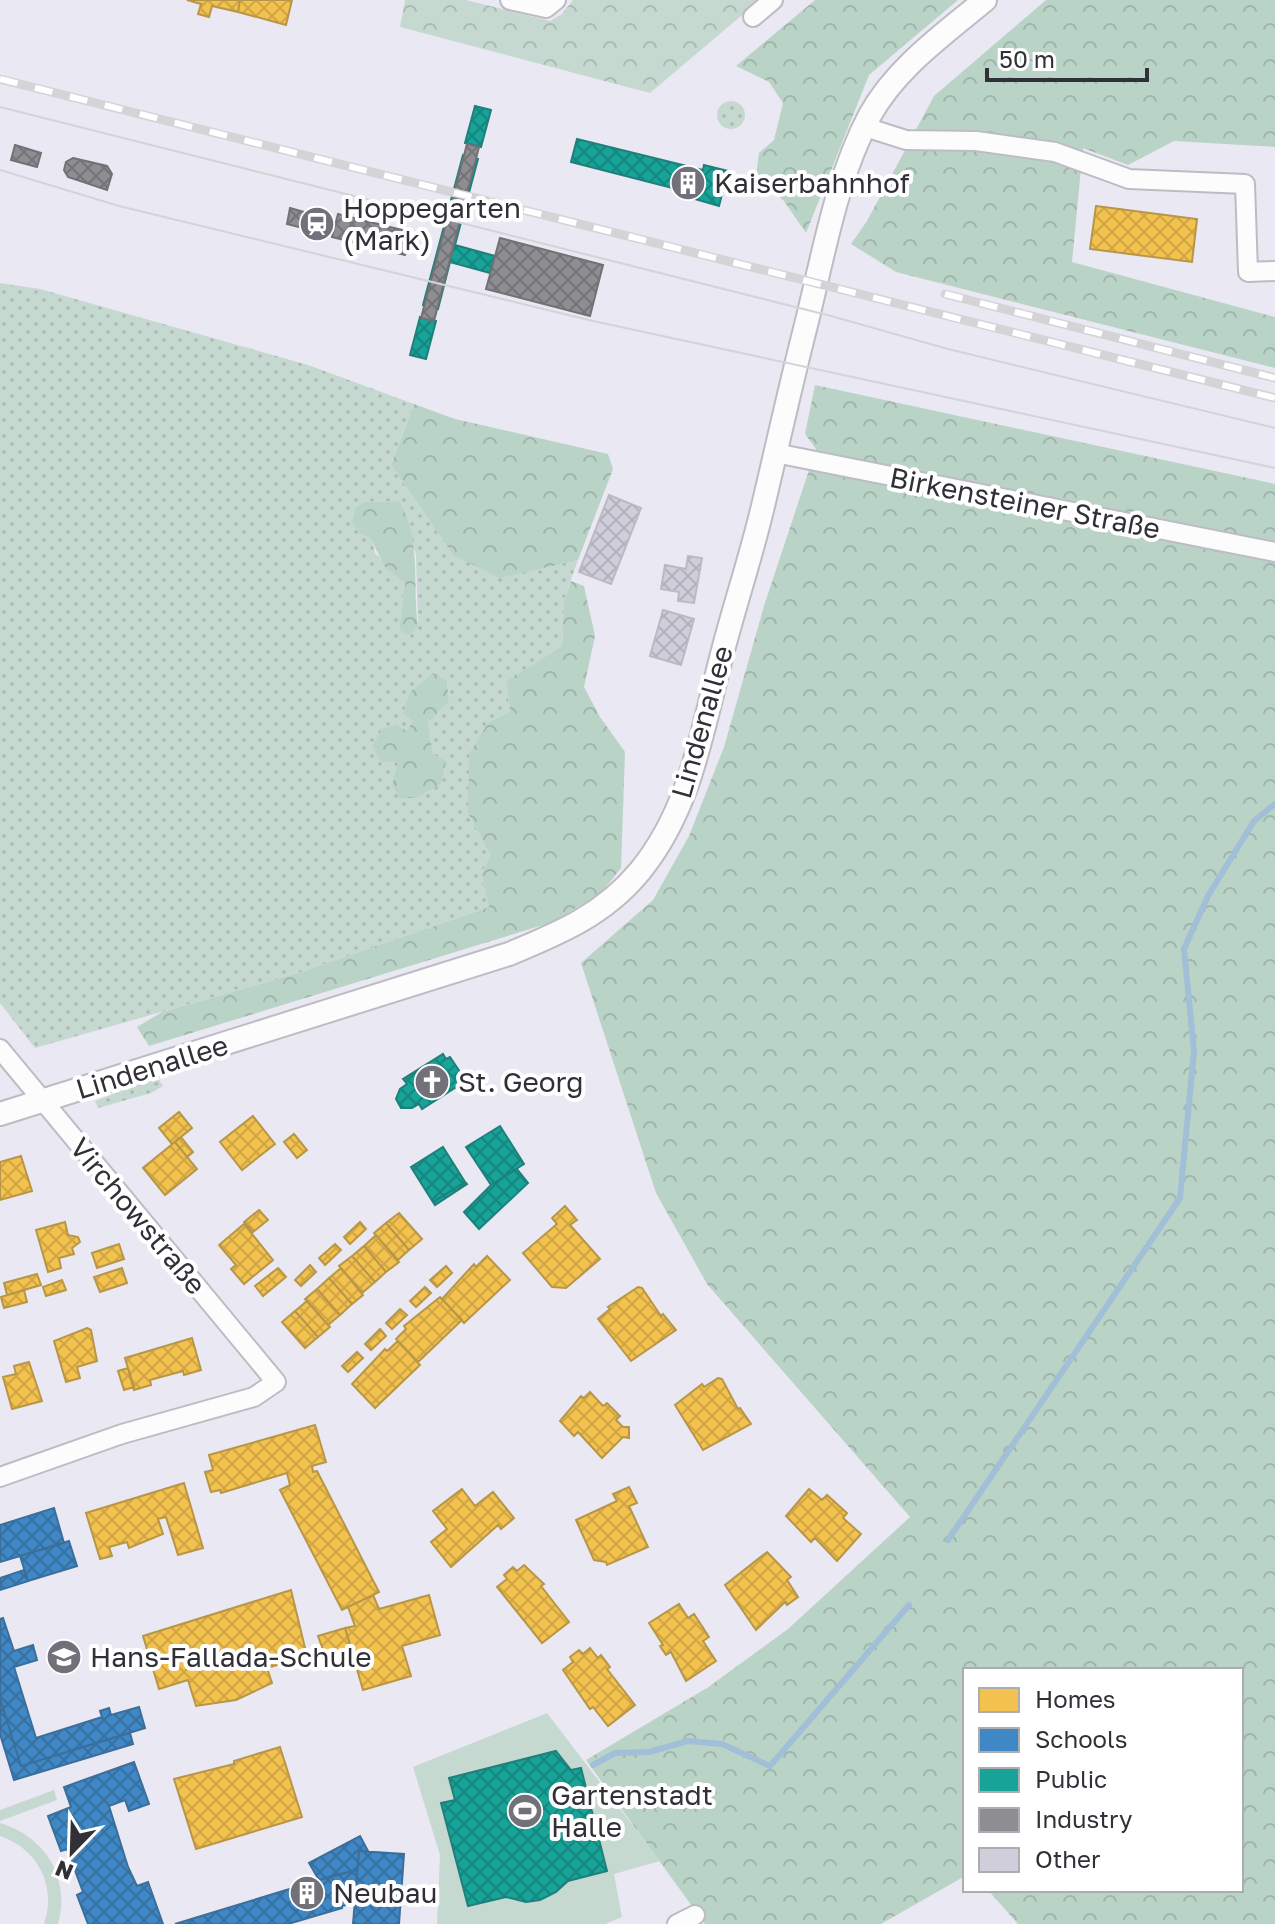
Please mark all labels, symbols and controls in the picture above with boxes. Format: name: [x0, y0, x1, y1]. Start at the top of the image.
scale bar: [987, 32, 1147, 82]
text: 50 m: [999, 44, 1055, 73]
building icon: Kaiserbahnhof: [669, 164, 707, 202]
place label: Kaiserbahnhof: [714, 166, 910, 199]
place label: Hoppegarten (Mark): [343, 191, 521, 256]
station icon: Hoppegarten (Mark): [298, 205, 336, 243]
street label: Birkensteiner Straße: [887, 460, 1163, 545]
street label: Lindenallee: [664, 642, 739, 802]
street label: Lindenallee: [72, 1028, 232, 1105]
church icon: St. Georg: [413, 1063, 451, 1101]
place label: St. Georg: [458, 1065, 583, 1098]
street label: Virchowstraße: [64, 1131, 213, 1300]
school or university icon: Hans-Fallada-Schule: [45, 1638, 83, 1676]
place label: Hans-Fallada-Schule: [90, 1640, 371, 1673]
legend: [963, 1668, 1243, 1892]
text: Homes: [1035, 1684, 1116, 1713]
text: Schools: [1035, 1724, 1127, 1753]
text: Public: [1035, 1764, 1107, 1793]
place label: Gartenstadt Halle: [551, 1778, 713, 1843]
sports icon: Gartenstadt Halle: [506, 1792, 544, 1830]
text: Industry: [1035, 1804, 1132, 1833]
north arrow: [32, 1812, 112, 1892]
text: Other: [1035, 1844, 1100, 1873]
text: N: [51, 1855, 77, 1887]
building icon: Neubau: [288, 1874, 326, 1912]
place label: Neubau: [333, 1876, 437, 1909]

